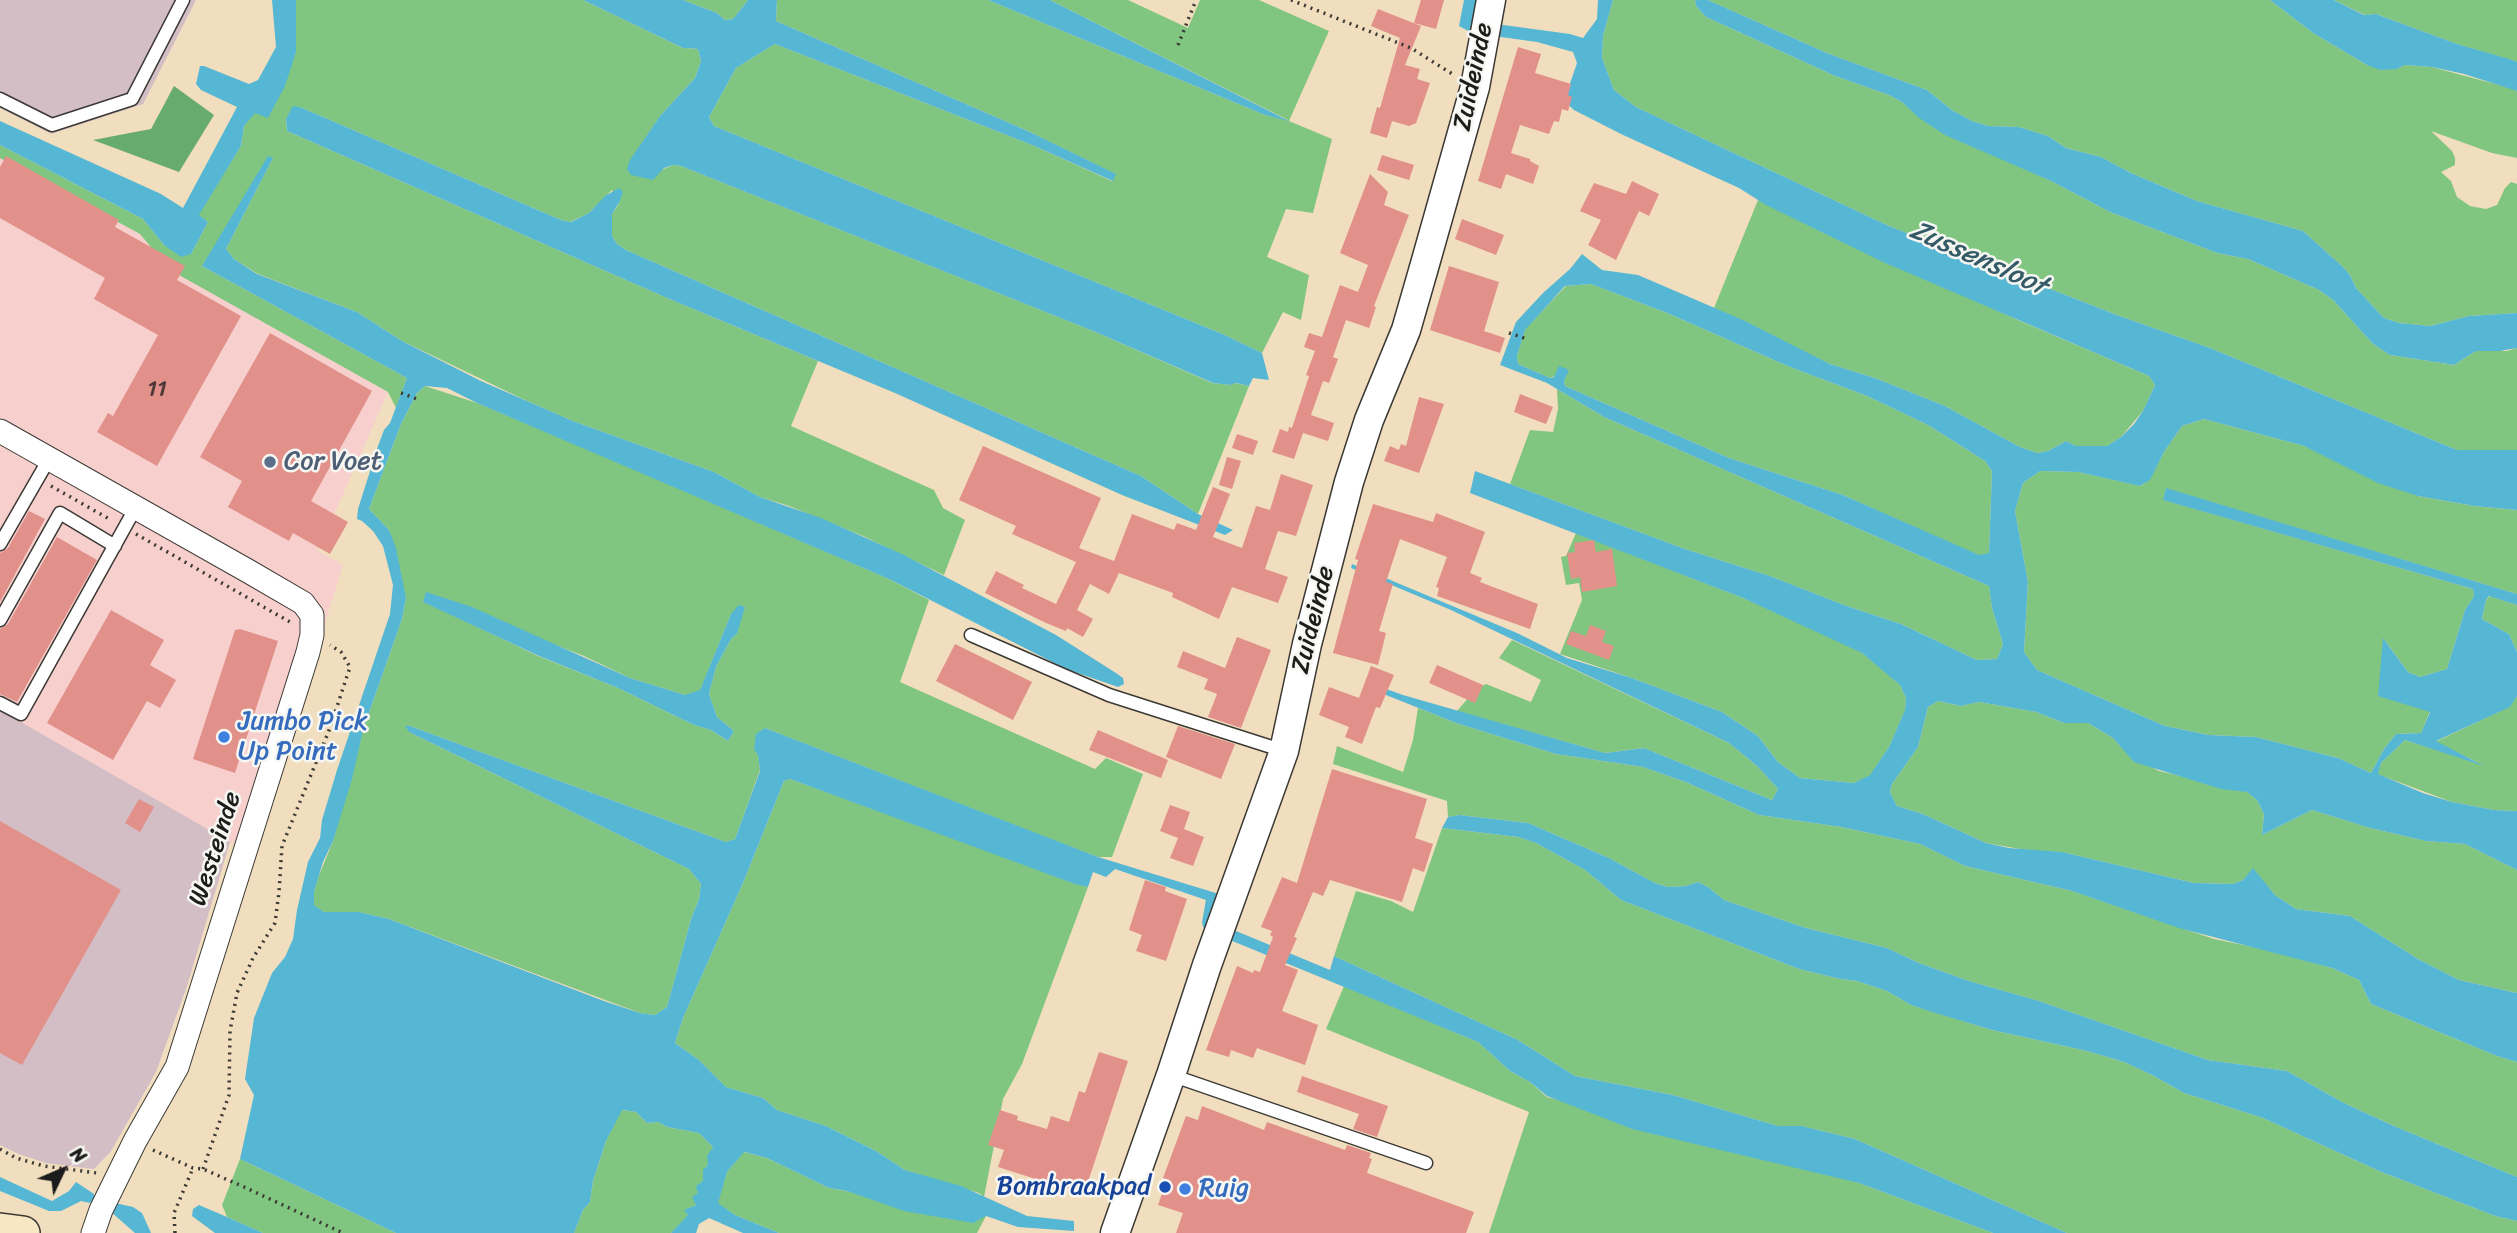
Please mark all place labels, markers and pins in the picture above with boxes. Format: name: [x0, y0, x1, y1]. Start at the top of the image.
place label: Cor Voet: [284, 446, 382, 478]
marker: Cor Voet: [262, 454, 278, 470]
place label: Jumbo Pick Up Point: [238, 706, 368, 768]
marker: Jumbo Pick Up Point: [216, 729, 232, 745]
place label: Bombraakpad: [996, 1171, 1151, 1203]
place label: Ruig: [1199, 1173, 1249, 1205]
marker: Bombraakpad: [1157, 1179, 1173, 1195]
marker: Ruig: [1177, 1181, 1193, 1197]

